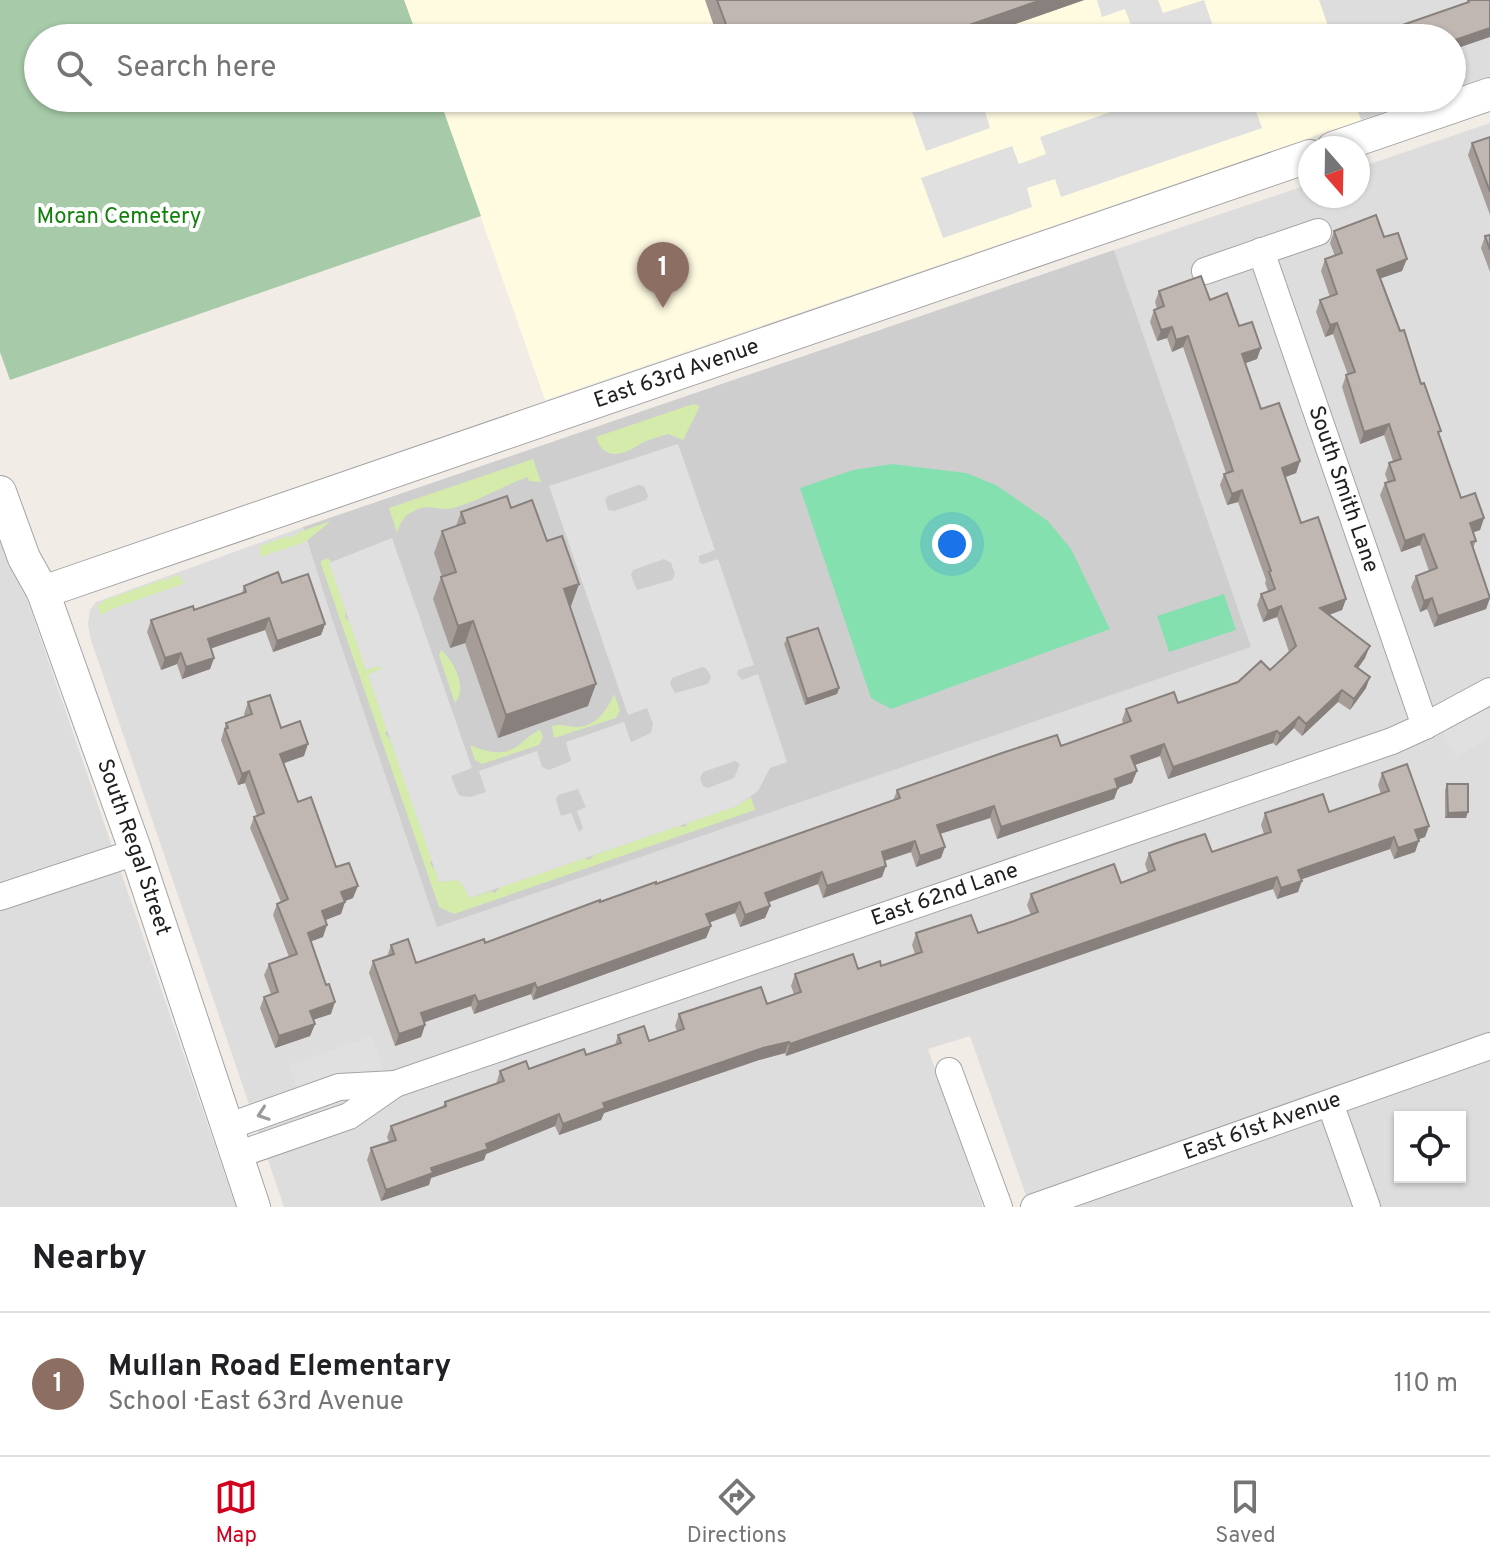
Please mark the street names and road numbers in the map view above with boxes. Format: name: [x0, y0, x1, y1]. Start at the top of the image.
street label: East 63rd Avenue: [590, 333, 763, 415]
street label: South Smith Lane: [1302, 402, 1384, 576]
street label: South Regal Street: [90, 755, 176, 939]
street label: East 62nd Lane: [868, 857, 1022, 933]
street label: East 61st Avenue: [1180, 1086, 1345, 1167]

